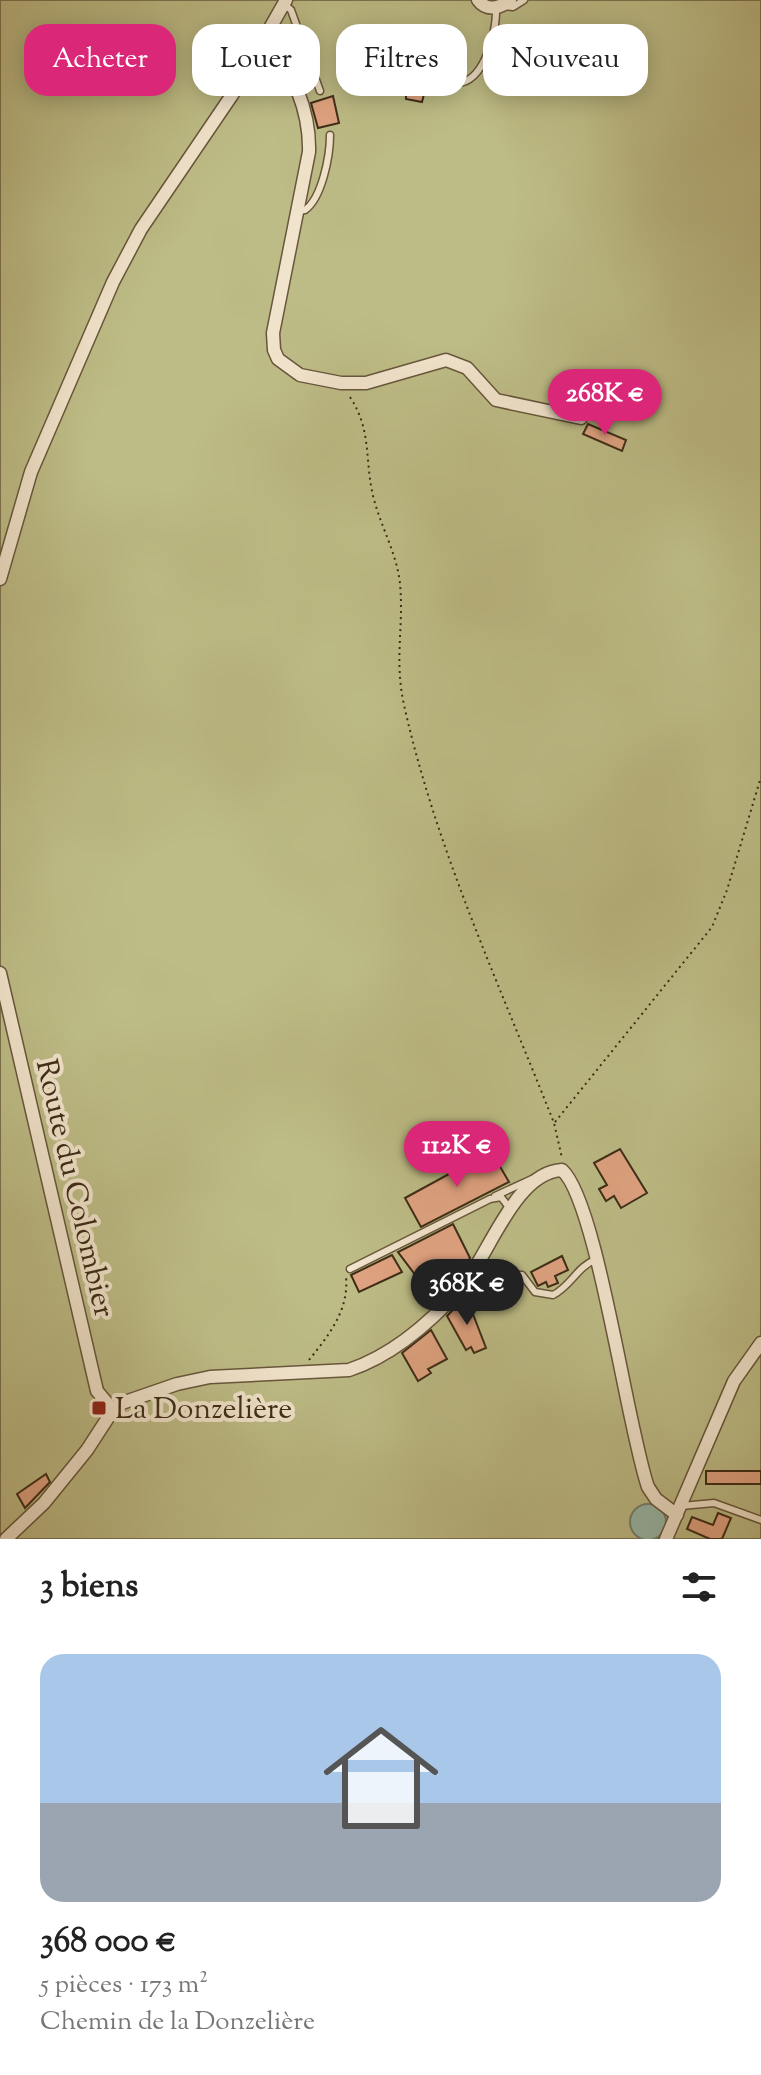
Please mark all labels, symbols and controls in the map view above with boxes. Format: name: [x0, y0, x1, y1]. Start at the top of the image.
chip: Acheter: [24, 24, 176, 96]
chip: Louer: [192, 24, 320, 96]
chip: Filtres: [336, 24, 467, 96]
chip: Nouveau: [483, 24, 648, 96]
pin: 268K €: [540, 369, 670, 437]
text: 268K €: [566, 376, 644, 413]
street label: Route du Colombier: [23, 1055, 124, 1322]
pin: 112K €: [392, 1121, 522, 1189]
text: 112K €: [422, 1128, 492, 1165]
pin: 368K €: [402, 1259, 532, 1327]
text: 368K €: [429, 1266, 505, 1303]
place label: La Donzelière: [115, 1389, 292, 1432]
marker: La Donzelière: [90, 1399, 108, 1417]
text: 3 biens: [40, 1563, 138, 1612]
icon: filters: [677, 1565, 721, 1609]
icon: home: [309, 1706, 453, 1850]
text: 368 000 €: [40, 1918, 177, 1967]
text: 5 pièces · 173 m²: [40, 1967, 208, 2004]
text: Chemin de la Donzelière: [40, 2004, 315, 2041]

